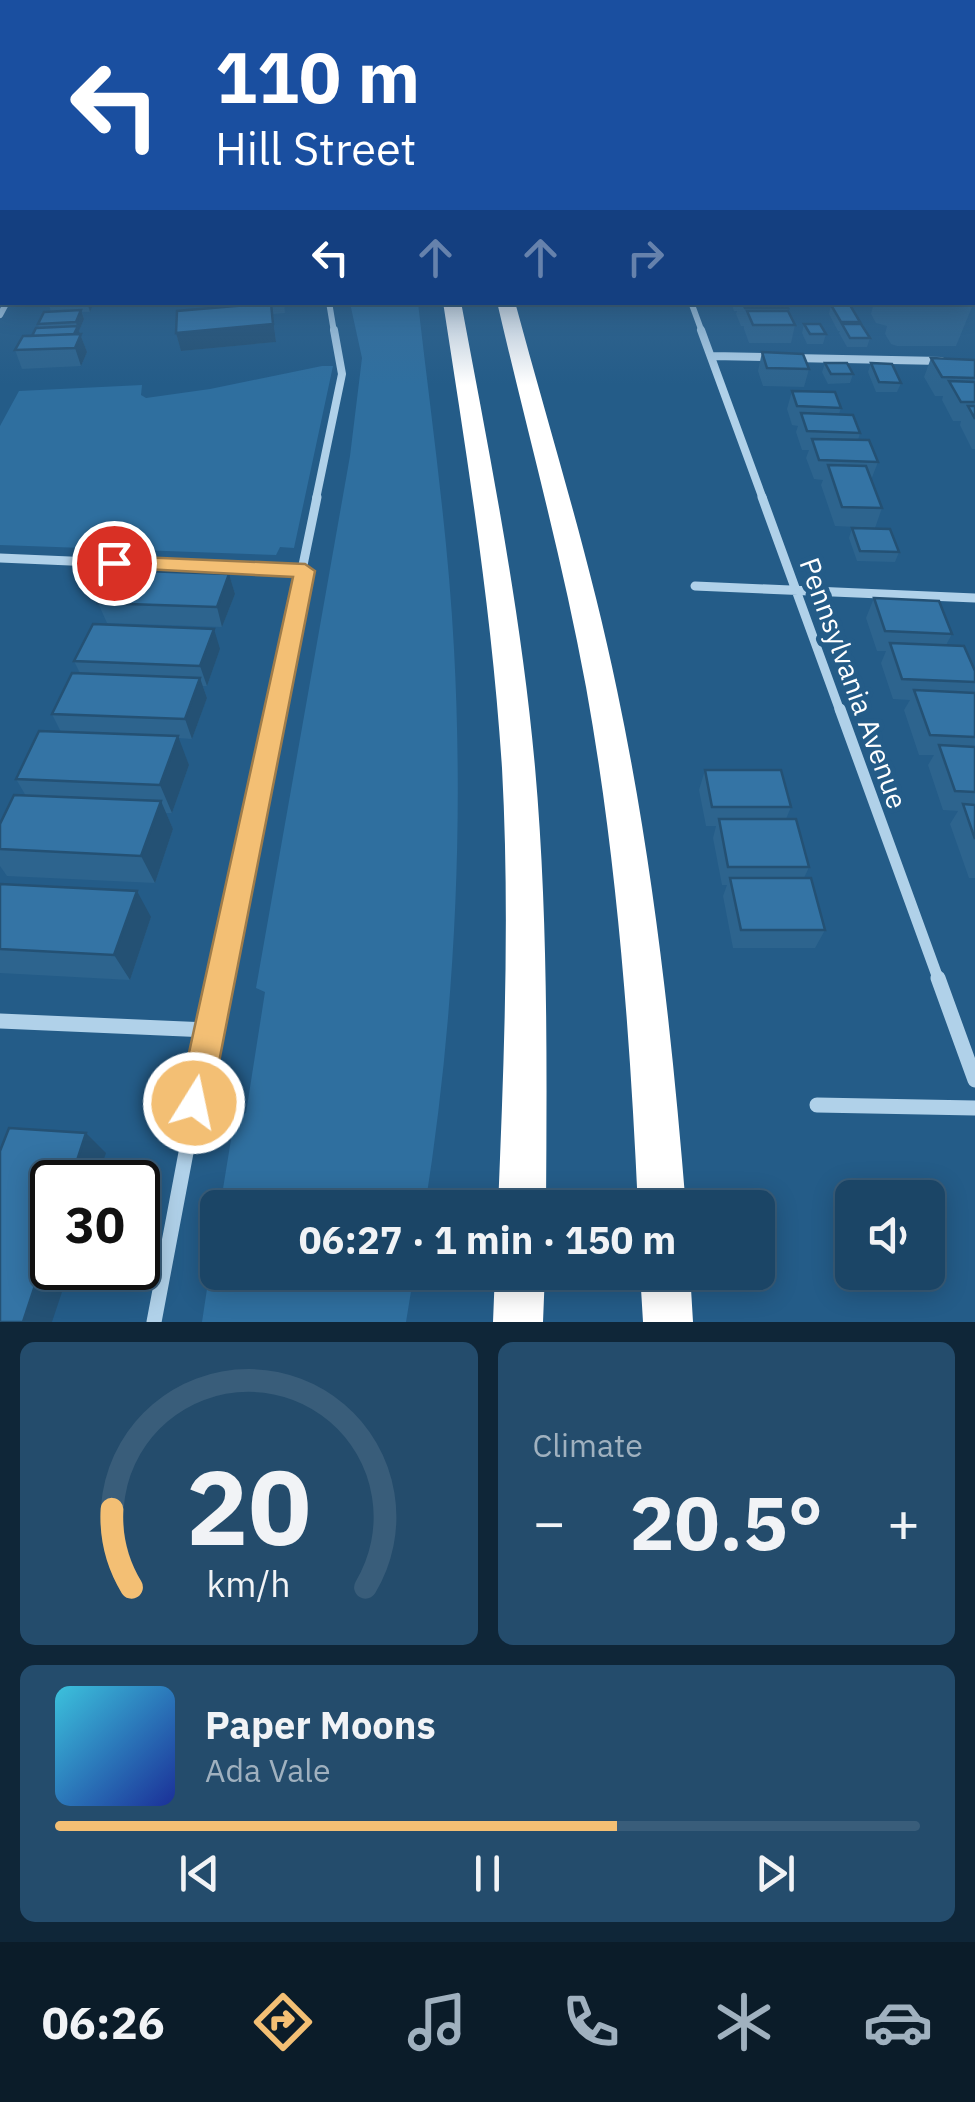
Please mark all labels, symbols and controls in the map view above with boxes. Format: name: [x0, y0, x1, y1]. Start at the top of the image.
text: 110 m: [215, 31, 420, 122]
icon: left: [50, 40, 180, 170]
text: Hill Street: [215, 119, 416, 177]
icon: left: [303, 230, 358, 285]
icon: ahead: [408, 230, 463, 285]
icon: ahead: [513, 230, 568, 285]
icon: right: [618, 230, 673, 285]
pin: [72, 521, 157, 606]
icon: arrive: [87, 536, 142, 591]
street label: Pennsylvania Avenue: [791, 552, 917, 814]
position arrow: [142, 1051, 246, 1155]
speed limit sign: 30: [30, 1160, 160, 1290]
map controls: [835, 1180, 945, 1290]
button: sound: [835, 1180, 945, 1290]
text: 06:27 · 1 min · 150 m: [299, 1215, 676, 1264]
text: Climate: [533, 1424, 643, 1466]
text: 20: [186, 1438, 311, 1574]
text: 20.5°: [629, 1473, 823, 1571]
text: −: [533, 1486, 566, 1557]
text: +: [887, 1486, 920, 1557]
text: km/h: [207, 1560, 291, 1607]
text: Paper Moons: [205, 1700, 436, 1749]
text: Ada Vale: [205, 1749, 331, 1791]
icon: previous: [172, 1846, 227, 1901]
icon: pause: [460, 1846, 515, 1901]
icon: next: [748, 1846, 803, 1901]
icon: directions: [248, 1987, 318, 2057]
icon: music: [402, 1987, 472, 2057]
icon: phone: [556, 1987, 626, 2057]
icon: climate: [709, 1987, 779, 2057]
icon: car: [863, 1987, 933, 2057]
text: 06:26: [42, 1993, 165, 2051]

